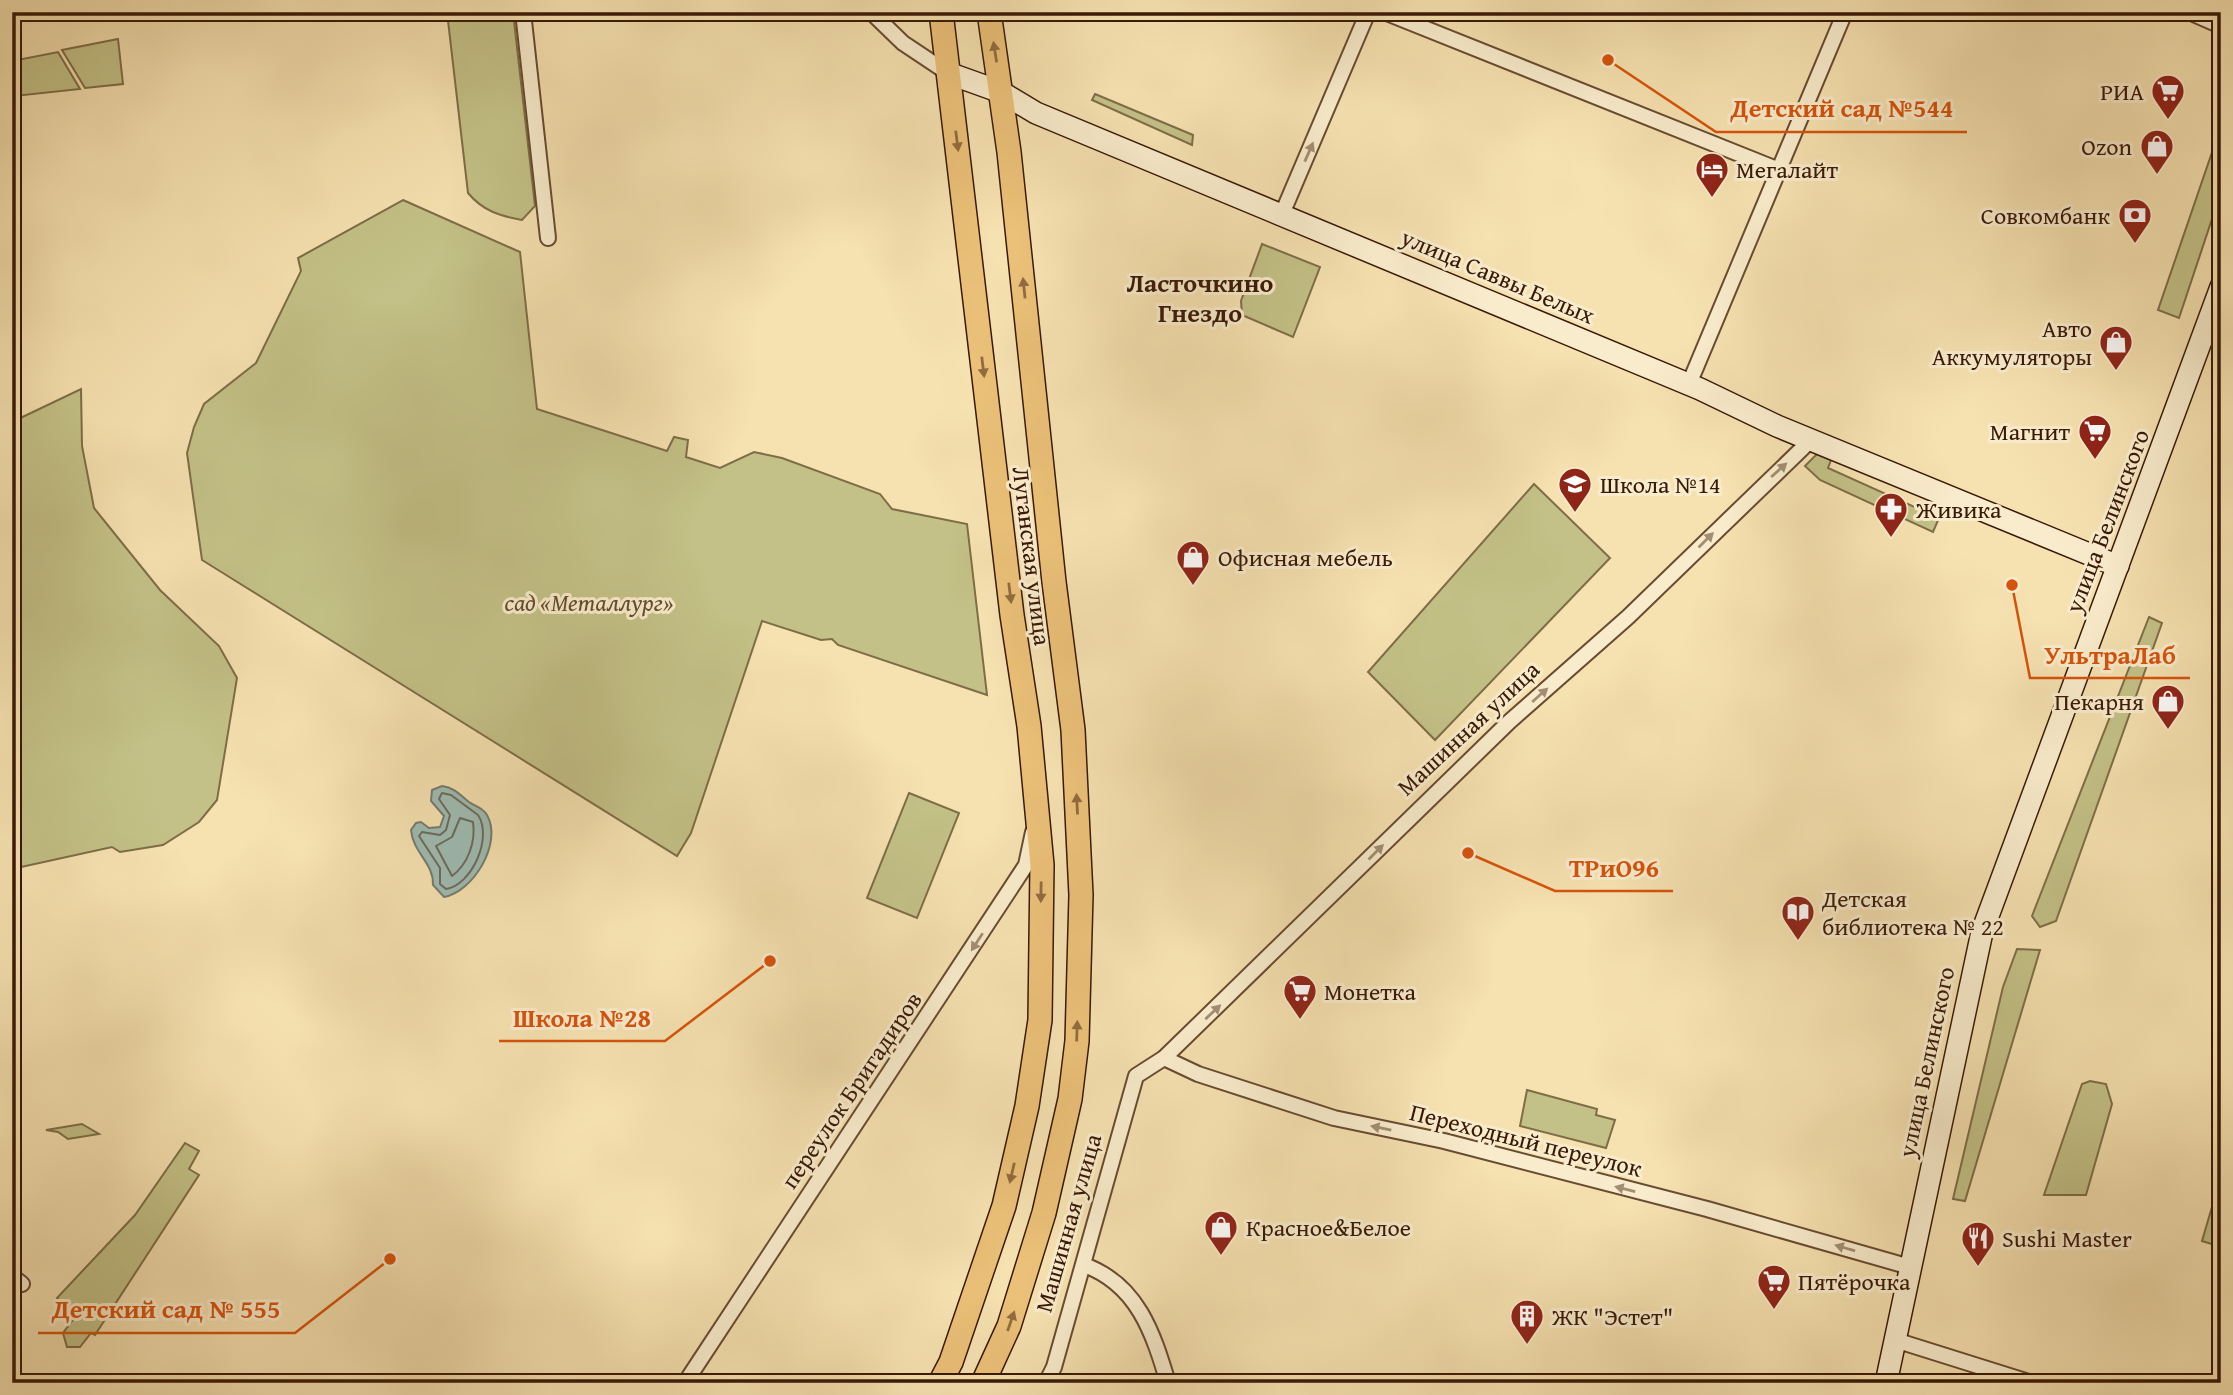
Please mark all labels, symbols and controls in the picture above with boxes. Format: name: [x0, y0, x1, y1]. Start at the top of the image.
one-way arrow: [989, 41, 1000, 63]
supermarket icon: РИА: [2149, 72, 2187, 121]
place label: РИА: [2100, 74, 2144, 109]
callout: Детский сад №544: [1716, 85, 1967, 132]
text: Детский сад №544: [1730, 88, 1954, 127]
shop icon: Ozon: [2138, 127, 2176, 176]
place label: Ozon: [2081, 129, 2133, 164]
one-way arrow: [951, 130, 962, 152]
one-way arrow: [1303, 142, 1315, 162]
hotel icon: Мегалайт: [1693, 150, 1731, 199]
place label: Мегалайт: [1736, 152, 1839, 187]
bank icon: Совкомбанк: [2116, 196, 2154, 245]
place label: Совкомбанк: [1981, 198, 2110, 233]
street label: улица Саввы Белых: [1395, 219, 1601, 333]
district label: Ласточкино Гнездо: [1127, 263, 1274, 332]
one-way arrow: [1018, 277, 1029, 299]
place label: Авто Аккумуляторы: [1932, 311, 2092, 374]
shop icon: Авто Аккумуляторы: [2097, 323, 2135, 372]
one-way arrow: [977, 356, 988, 378]
supermarket icon: Магнит: [2076, 412, 2114, 461]
place label: Магнит: [1990, 414, 2070, 449]
street label: улица Белинского: [2056, 424, 2158, 619]
one-way arrow: [1770, 462, 1787, 478]
street label: Луганская улица: [1004, 465, 1060, 648]
school or university icon: Школа №14: [1556, 465, 1594, 514]
place label: Школа №14: [1600, 467, 1721, 502]
pharmacy icon: Живика: [1872, 490, 1910, 539]
place label: Живика: [1915, 492, 2002, 527]
one-way arrow: [1698, 532, 1714, 549]
shop icon: Офисная мебель: [1174, 538, 1212, 587]
place label: Офисная мебель: [1218, 540, 1393, 575]
one-way arrow: [1004, 582, 1015, 604]
park label: сад «Металлург»: [505, 585, 673, 620]
callout: УльтраЛаб: [2030, 631, 2190, 678]
text: УльтраЛаб: [2044, 635, 2176, 674]
street label: Машинная улица: [1389, 652, 1548, 804]
shop icon: Пекарня: [2149, 682, 2187, 731]
place label: Пекарня: [2054, 684, 2144, 719]
one-way arrow: [1531, 687, 1549, 703]
one-way arrow: [1071, 792, 1082, 814]
one-way arrow: [1367, 844, 1384, 861]
callout: ТРиО96: [1555, 844, 1673, 891]
text: ТРиО96: [1569, 848, 1659, 887]
one-way arrow: [1036, 881, 1047, 903]
place label: Детская библиотека № 22: [1821, 881, 2004, 944]
library icon: Детская библиотека № 22: [1779, 893, 1817, 942]
one-way arrow: [970, 932, 983, 951]
street label: улица Белинского: [1888, 963, 1963, 1162]
supermarket icon: Монетка: [1281, 972, 1319, 1021]
place label: Монетка: [1324, 974, 1416, 1009]
street label: переулок Бригадиров: [772, 984, 930, 1196]
callout: Школа №28: [499, 994, 665, 1041]
text: Школа №28: [513, 998, 651, 1037]
one-way arrow: [1204, 1004, 1221, 1020]
one-way arrow: [1072, 1020, 1083, 1042]
street label: Переходный переулок: [1406, 1094, 1646, 1186]
one-way arrow: [1370, 1122, 1392, 1133]
street label: Машинная улица: [1026, 1129, 1110, 1316]
one-way arrow: [1006, 1162, 1017, 1184]
one-way arrow: [1614, 1183, 1636, 1194]
shop icon: Красное&Белое: [1202, 1208, 1240, 1257]
place label: Красное&Белое: [1246, 1210, 1411, 1245]
restaurant icon: Sushi Master: [1959, 1219, 1997, 1268]
place label: Sushi Master: [2002, 1221, 2132, 1256]
one-way arrow: [1834, 1243, 1855, 1253]
supermarket icon: Пятёрочка: [1755, 1262, 1793, 1311]
place label: Пятёрочка: [1798, 1264, 1911, 1299]
callout: Детский сад № 555: [38, 1286, 295, 1333]
text: Детский сад № 555: [51, 1289, 280, 1328]
building icon: ЖК "Эстет": [1508, 1297, 1546, 1346]
place label: ЖК "Эстет": [1551, 1299, 1673, 1334]
one-way arrow: [1006, 1310, 1017, 1331]

